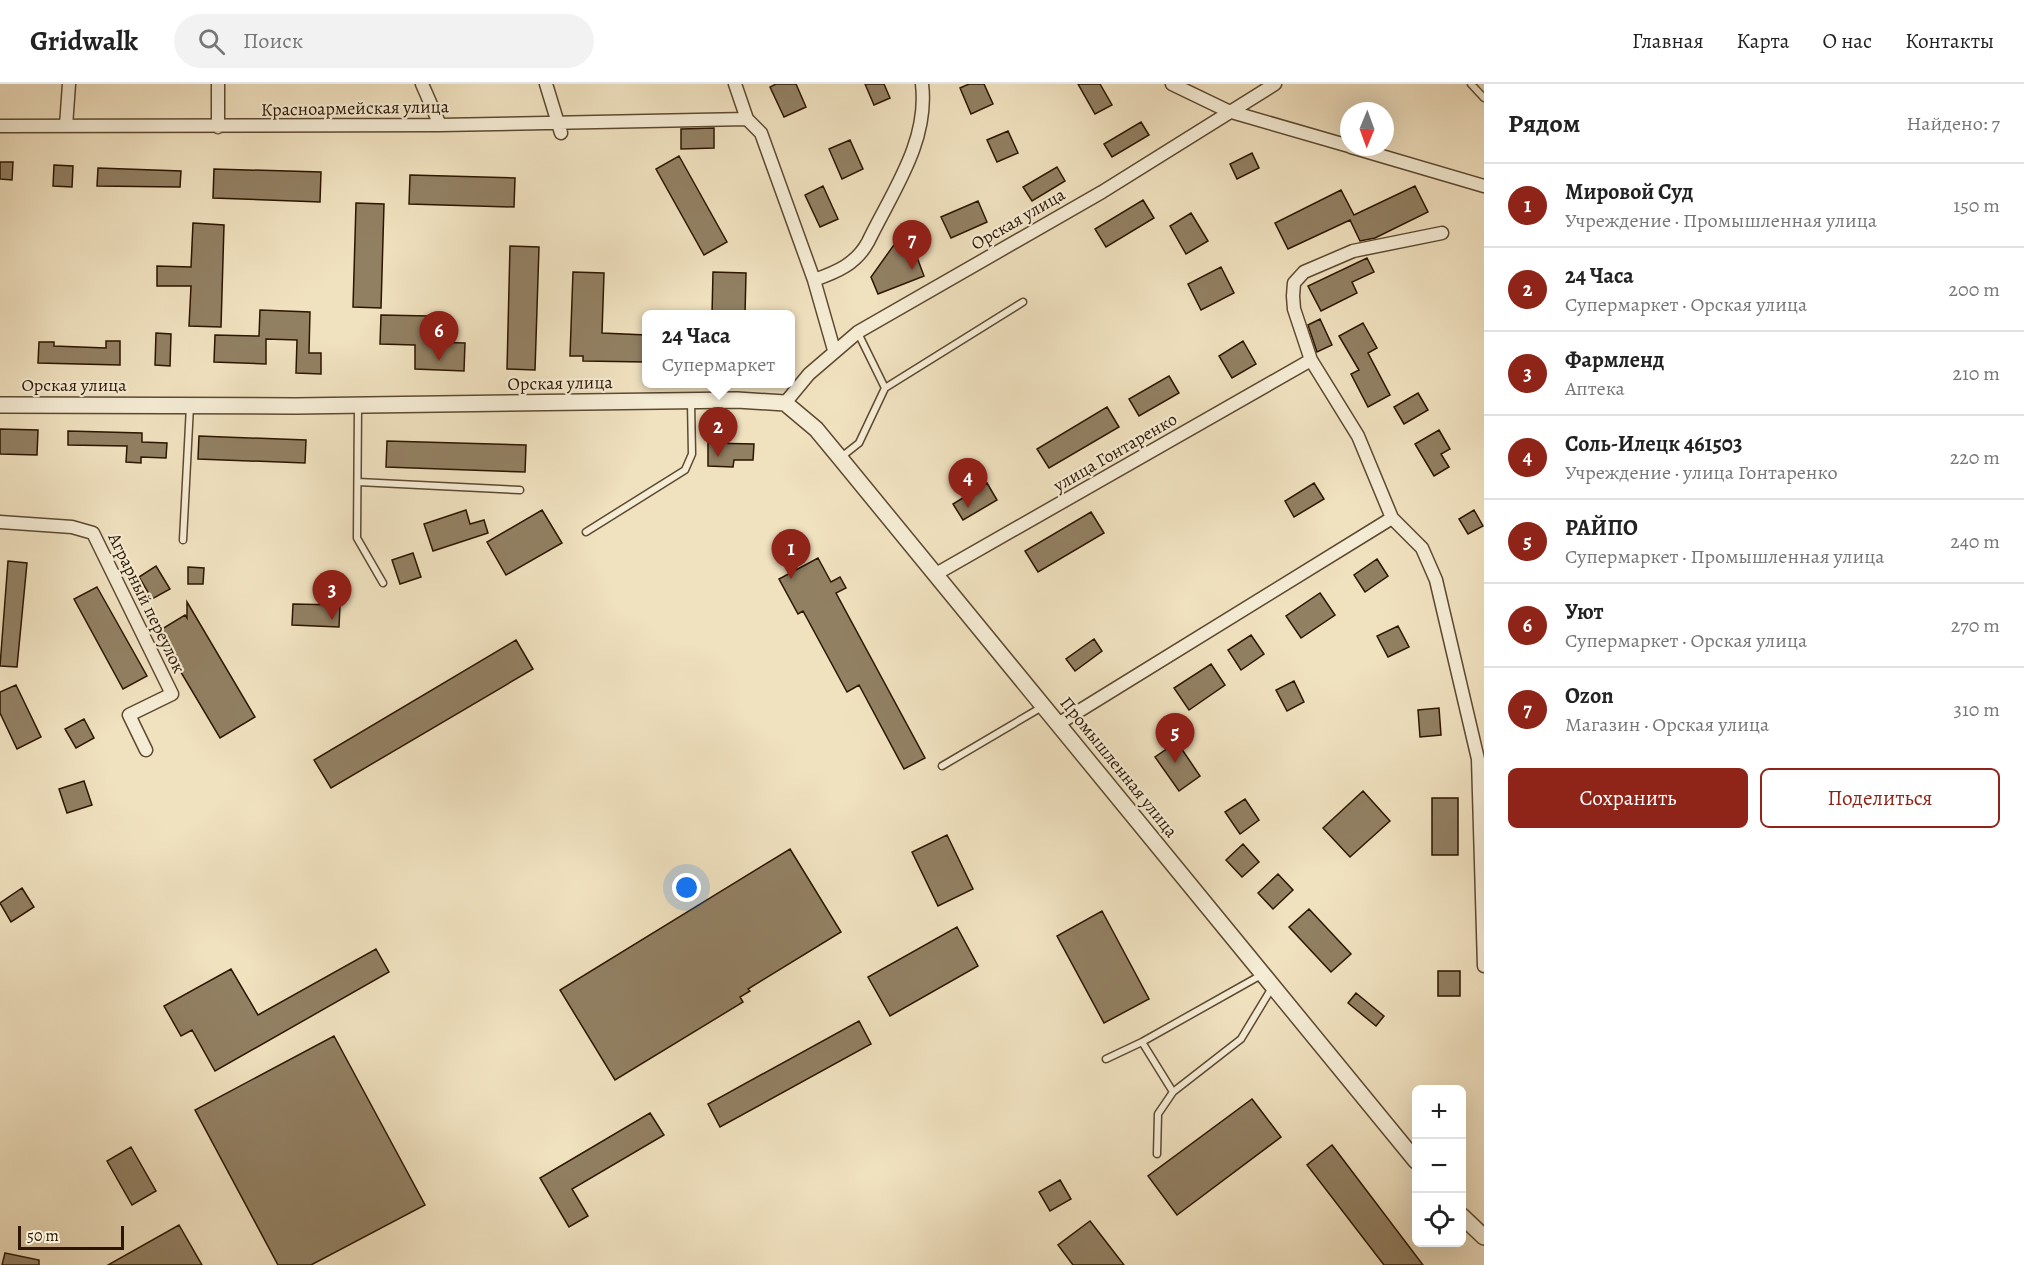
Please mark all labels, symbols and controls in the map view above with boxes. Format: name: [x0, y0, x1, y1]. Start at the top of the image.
search box: [174, 14, 594, 68]
text: Gridwalk: [30, 22, 138, 60]
icon: search: [195, 25, 228, 58]
text: Поиск: [243, 26, 303, 56]
text: Главная: [1632, 27, 1704, 55]
text: Карта: [1737, 27, 1789, 55]
text: О нас: [1822, 27, 1872, 55]
text: Контакты: [1905, 27, 1994, 55]
street label: Красноармейская улица: [261, 94, 450, 122]
north arrow: [1340, 102, 1394, 156]
text: Рядом: [1508, 106, 1580, 141]
text: Найдено: 7: [1907, 110, 2000, 137]
text: Мировой Суд: [1565, 177, 1693, 207]
street label: Орская улица: [966, 182, 1070, 256]
text: 1: [1524, 192, 1531, 219]
text: 150 m: [1953, 192, 2000, 219]
text: Учреждение · Промышленная улица: [1565, 207, 1877, 234]
pin: 7: [892, 220, 932, 270]
text: 24 Часа: [1565, 261, 1634, 291]
text: 2: [1523, 276, 1532, 303]
text: 200 m: [1949, 276, 2000, 303]
text: Супермаркет · Орская улица: [1565, 291, 1807, 318]
popup: [642, 310, 795, 388]
pin: 6: [420, 312, 458, 361]
text: 24 Часа: [662, 321, 730, 351]
text: Фармленд: [1565, 345, 1664, 375]
text: Супермаркет: [662, 351, 775, 378]
text: 3: [1523, 360, 1532, 387]
text: 210 m: [1952, 360, 2000, 387]
street label: Орская улица: [507, 370, 614, 396]
street label: Орская улица: [21, 373, 127, 397]
text: Аптека: [1565, 375, 1625, 402]
street label: улица Гонтаренко: [1048, 407, 1181, 498]
pin: 2: [698, 408, 738, 457]
text: Соль-Илецк 461503: [1565, 429, 1742, 459]
text: 4: [1523, 444, 1532, 471]
text: 220 m: [1950, 444, 2000, 471]
pin: 4: [948, 458, 988, 508]
text: Учреждение · улица Гонтаренко: [1565, 459, 1838, 486]
text: РАЙПО: [1565, 513, 1638, 543]
street label: Аграрный переулок: [102, 528, 191, 677]
text: 5: [1523, 528, 1532, 555]
text: 240 m: [1950, 528, 2000, 555]
pin: 1: [772, 530, 810, 579]
text: Супермаркет · Промышленная улица: [1565, 543, 1885, 570]
pin: 3: [312, 570, 352, 620]
text: Уют: [1565, 597, 1604, 627]
text: 6: [1523, 612, 1532, 639]
text: 270 m: [1951, 612, 2000, 639]
text: Супермаркет · Орская улица: [1565, 627, 1807, 654]
text: Ozon: [1565, 681, 1614, 711]
street label: Промышленная улица: [1055, 692, 1184, 843]
text: 7: [1523, 696, 1532, 723]
text: 310 m: [1954, 696, 2000, 723]
text: Магазин · Орская улица: [1565, 711, 1769, 738]
pin: 5: [1156, 714, 1194, 763]
button: Сохранить: [1508, 768, 1748, 828]
button: Поделиться: [1760, 768, 2000, 828]
your location: [672, 873, 701, 902]
map controls: [1412, 1085, 1466, 1247]
button: +: [1412, 1085, 1466, 1139]
button: −: [1412, 1139, 1466, 1193]
button: locate: [1412, 1193, 1466, 1247]
scale bar: [18, 1223, 124, 1250]
text: 50 m: [27, 1225, 59, 1247]

